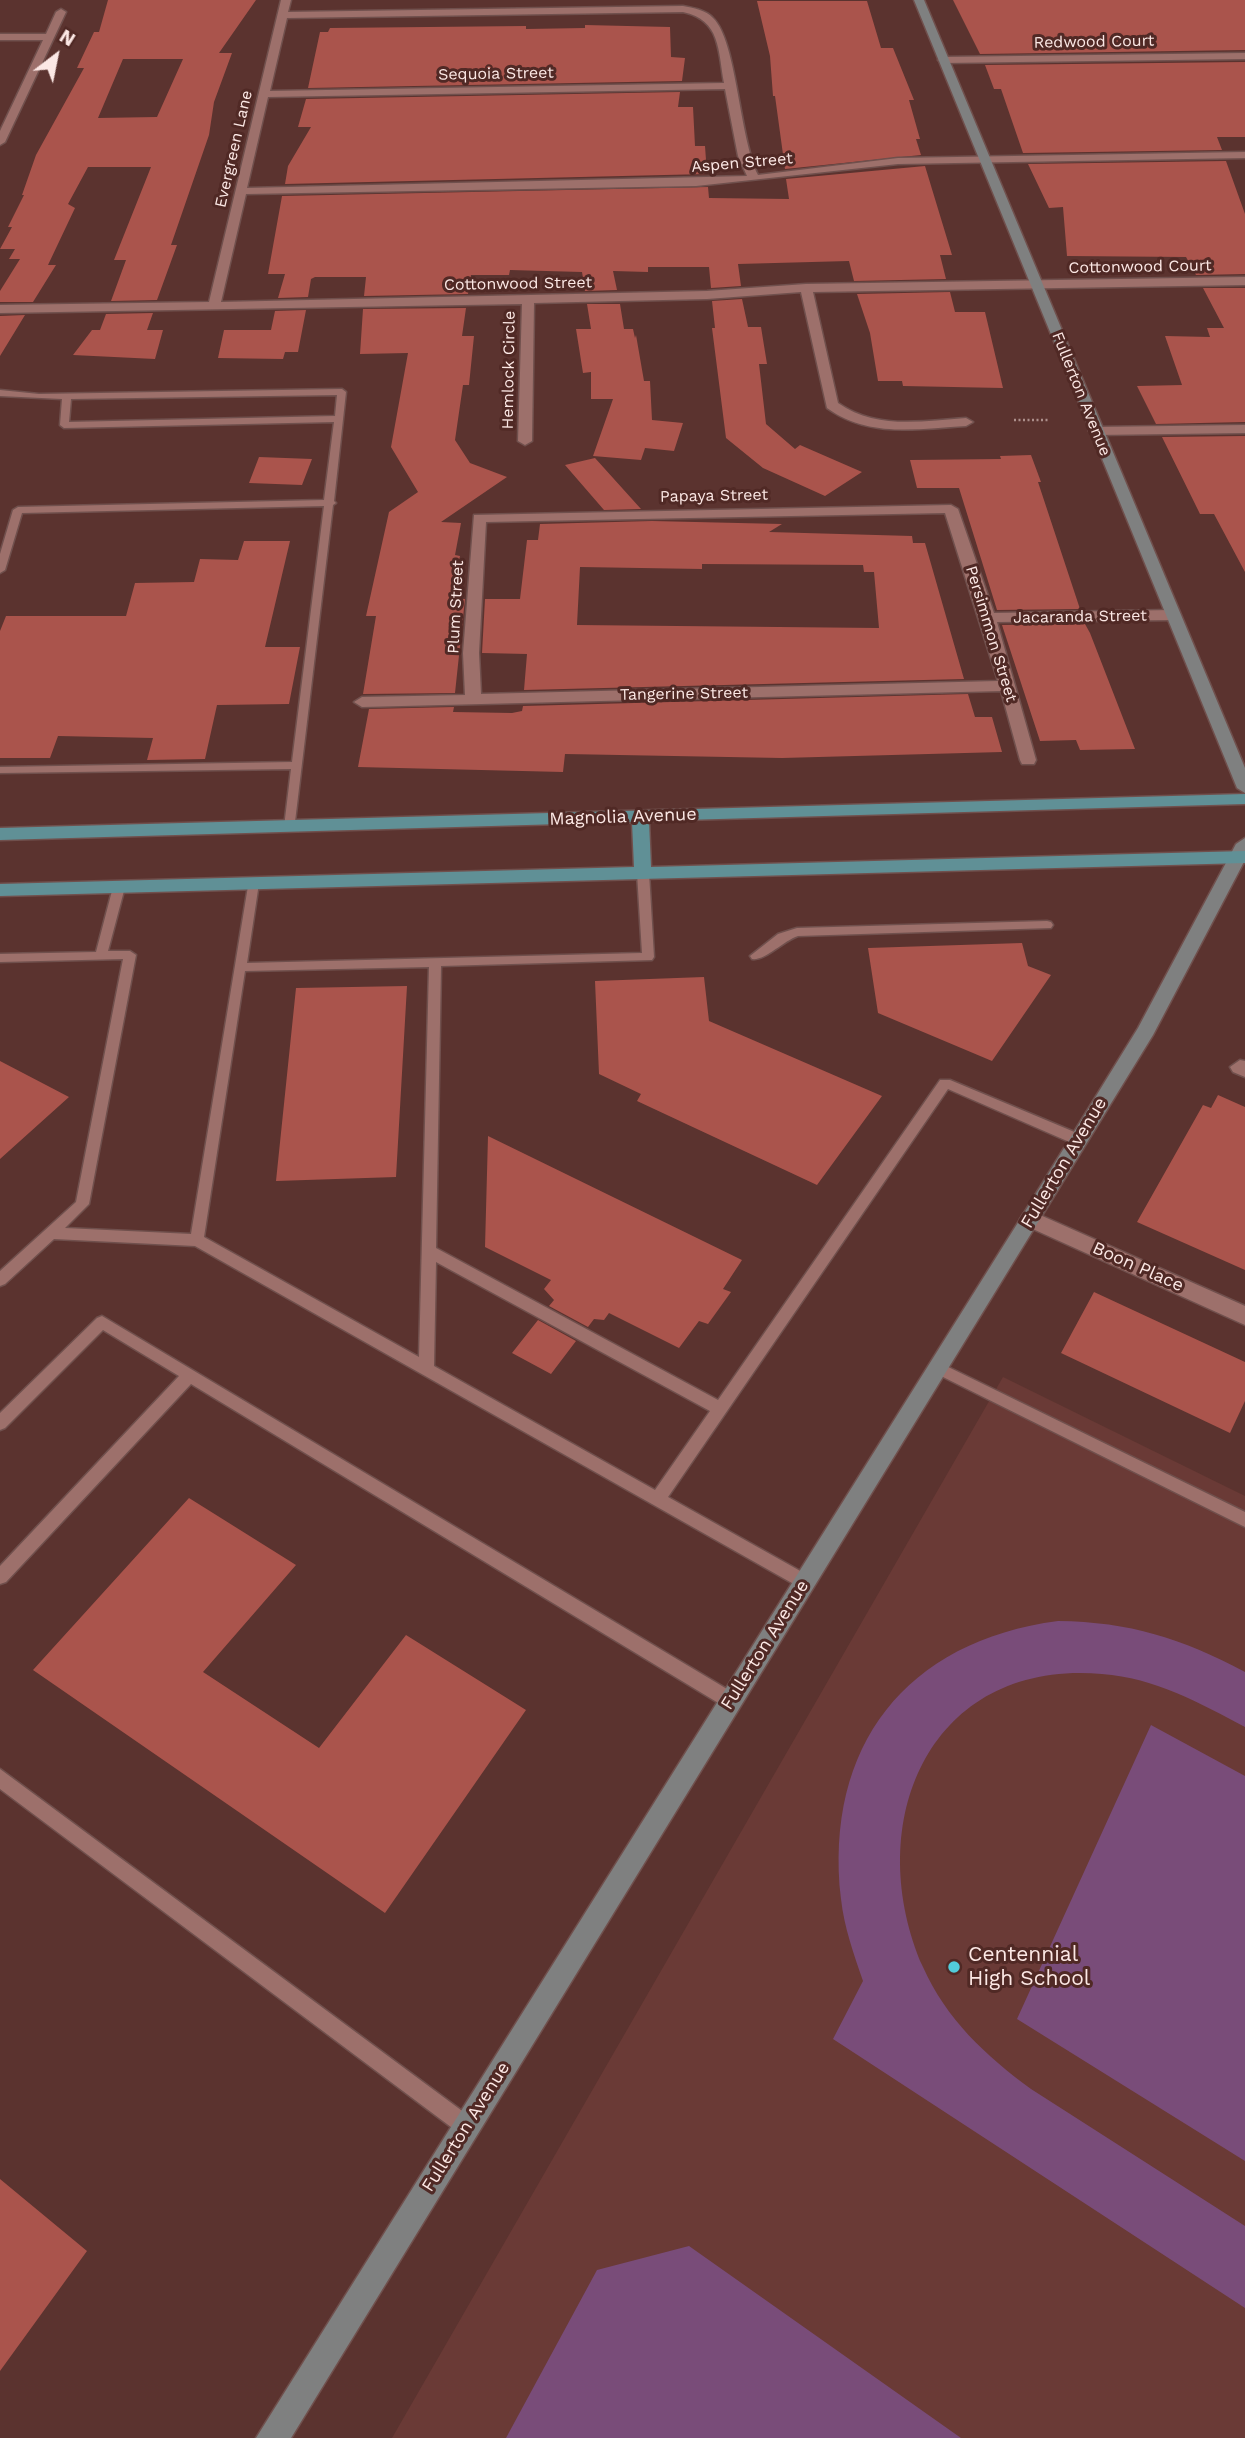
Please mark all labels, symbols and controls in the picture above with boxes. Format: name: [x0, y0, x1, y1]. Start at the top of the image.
north arrow: [21, 21, 91, 91]
text: N: [55, 24, 79, 51]
street label: Redwood Court: [1034, 31, 1154, 53]
street label: Sequoia Street: [438, 63, 554, 85]
street label: Evergreen Lane: [211, 89, 257, 209]
street label: Aspen Street: [691, 149, 793, 177]
street label: Cottonwood Court: [1068, 256, 1212, 278]
street label: Cottonwood Street: [444, 273, 592, 295]
street label: Hemlock Circle: [498, 311, 520, 429]
street label: Fullerton Avenue: [1047, 329, 1115, 459]
street label: Papaya Street: [660, 485, 768, 507]
street label: Plum Street: [444, 560, 468, 654]
street label: Persimmon Street: [961, 564, 1021, 704]
street label: Jacaranda Street: [1013, 606, 1147, 628]
street label: Tangerine Street: [620, 683, 748, 705]
street label: Magnolia Avenue: [549, 804, 697, 830]
street label: Fullerton Avenue: [1016, 1094, 1112, 1232]
street label: Boon Place: [1089, 1237, 1187, 1297]
street label: Fullerton Avenue: [716, 1576, 814, 1714]
place label: Centennial High School: [968, 1942, 1090, 1992]
marker: Centennial High School: [946, 1959, 962, 1975]
street label: Fullerton Avenue: [417, 2058, 515, 2196]

